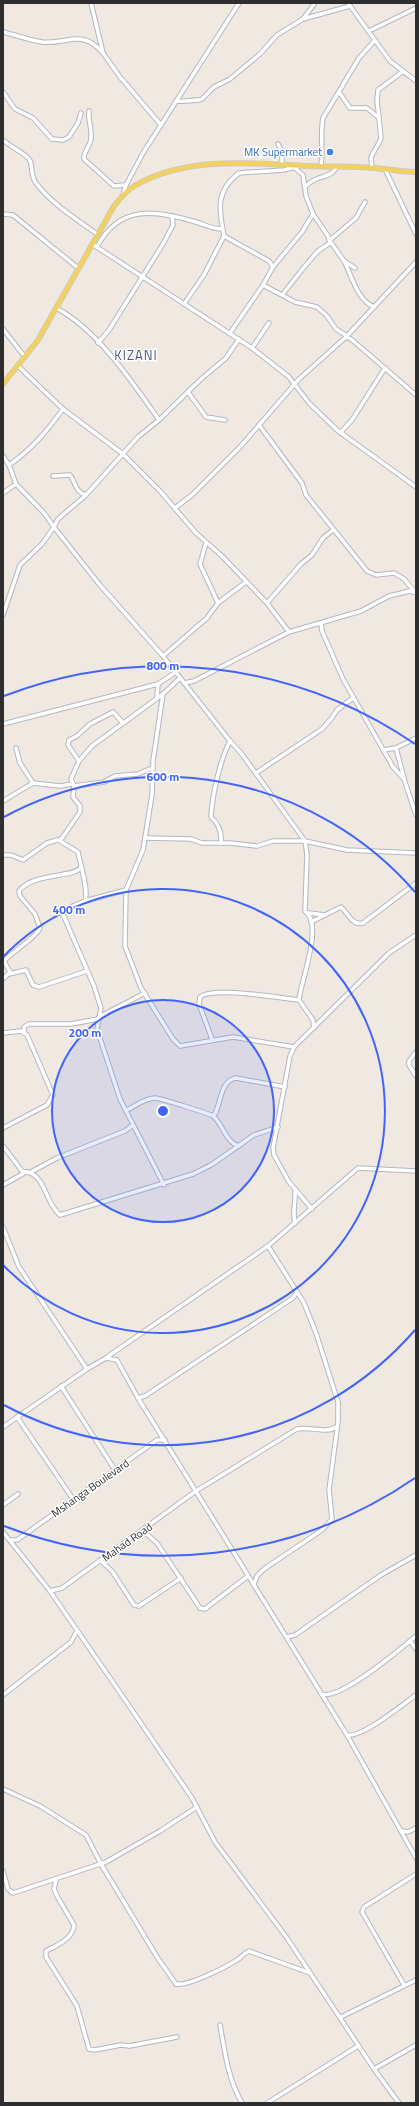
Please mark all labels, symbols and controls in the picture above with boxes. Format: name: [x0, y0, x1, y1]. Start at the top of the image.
place label: MK Supermarket: [244, 144, 322, 160]
marker: MK Supermarket: [325, 147, 335, 157]
district label: KIZANI: [114, 345, 158, 365]
text: 800 m: [147, 656, 179, 675]
text: 600 m: [147, 767, 179, 786]
text: 400 m: [53, 900, 85, 919]
text: 200 m: [69, 1023, 101, 1042]
centre of rings: [156, 1104, 170, 1118]
street label: Mshanga Boulevard: [48, 1455, 132, 1521]
street label: Mahad Road: [99, 1519, 156, 1565]

